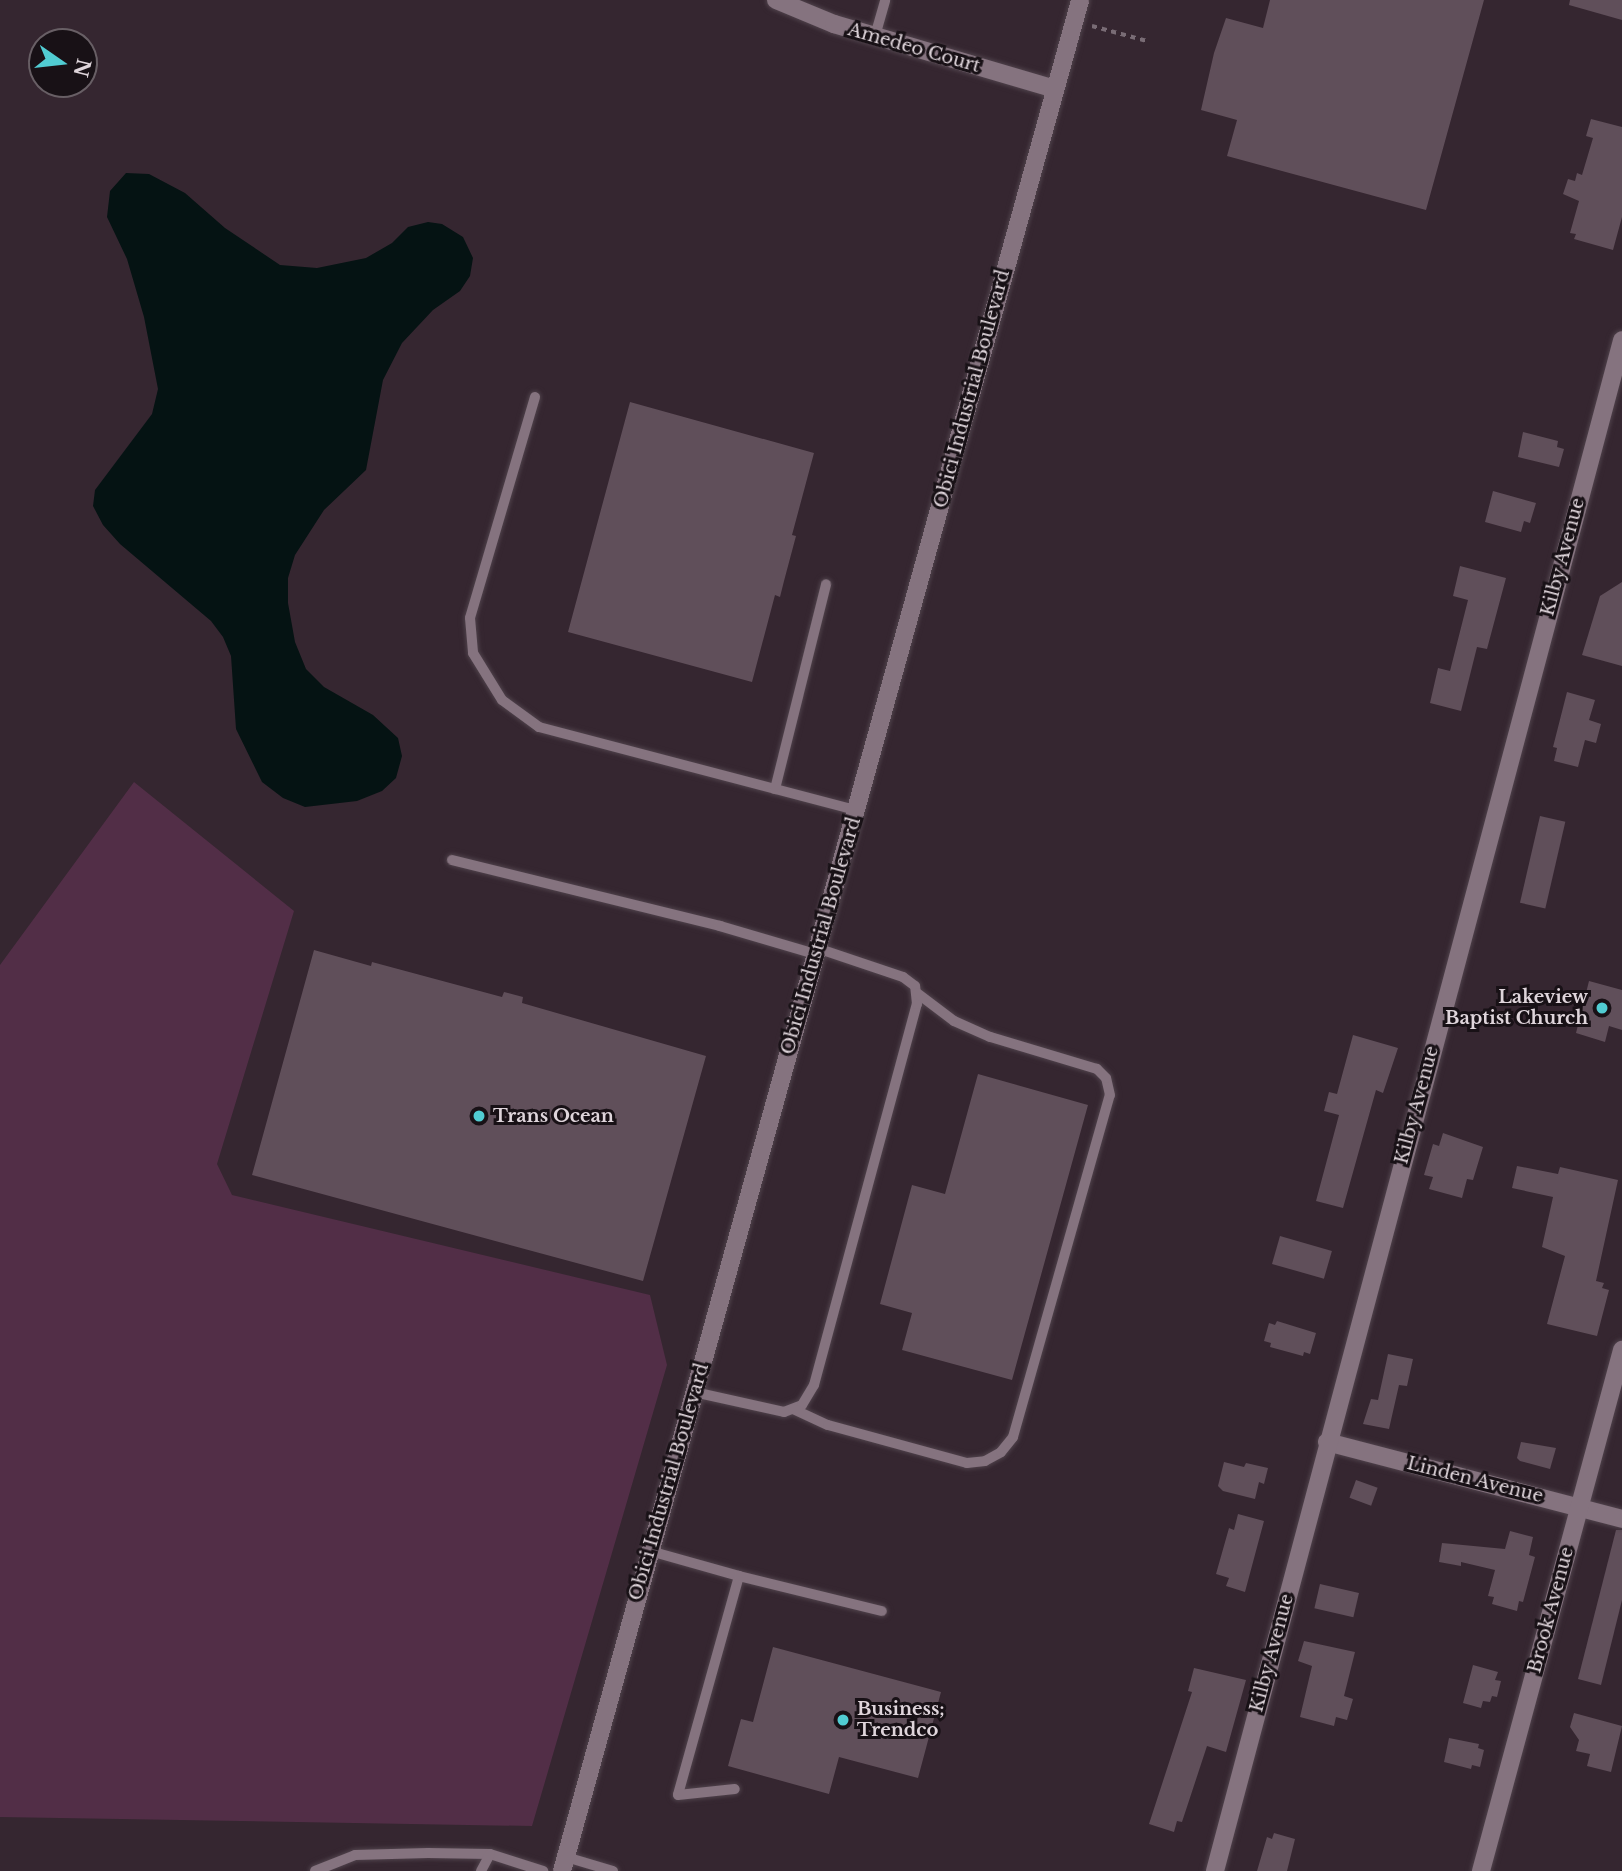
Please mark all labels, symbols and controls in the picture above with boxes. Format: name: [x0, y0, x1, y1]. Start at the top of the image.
street label: Amedeo Court: [845, 19, 983, 77]
north arrow: [28, 28, 98, 98]
text: N: [69, 56, 95, 79]
street label: Obici Industrial Boulevard: [930, 268, 1014, 510]
street label: Kilby Avenue: [1537, 495, 1589, 619]
street label: Obici Industrial Boulevard: [777, 815, 865, 1057]
place label: Lakeview Baptist Church: [1445, 987, 1588, 1030]
marker: Lakeview Baptist Church: [1594, 1000, 1610, 1016]
street label: Kilby Avenue: [1391, 1043, 1443, 1167]
place label: Trans Ocean: [493, 1105, 614, 1127]
marker: Trans Ocean: [471, 1108, 487, 1124]
street label: Obici Industrial Boulevard: [625, 1361, 713, 1603]
street label: Linden Avenue: [1404, 1453, 1546, 1507]
street label: Brook Avenue: [1524, 1544, 1578, 1676]
street label: Kilby Avenue: [1246, 1591, 1298, 1715]
place label: Business; Trendco: [857, 1699, 945, 1742]
marker: Business; Trendco: [835, 1712, 851, 1728]

